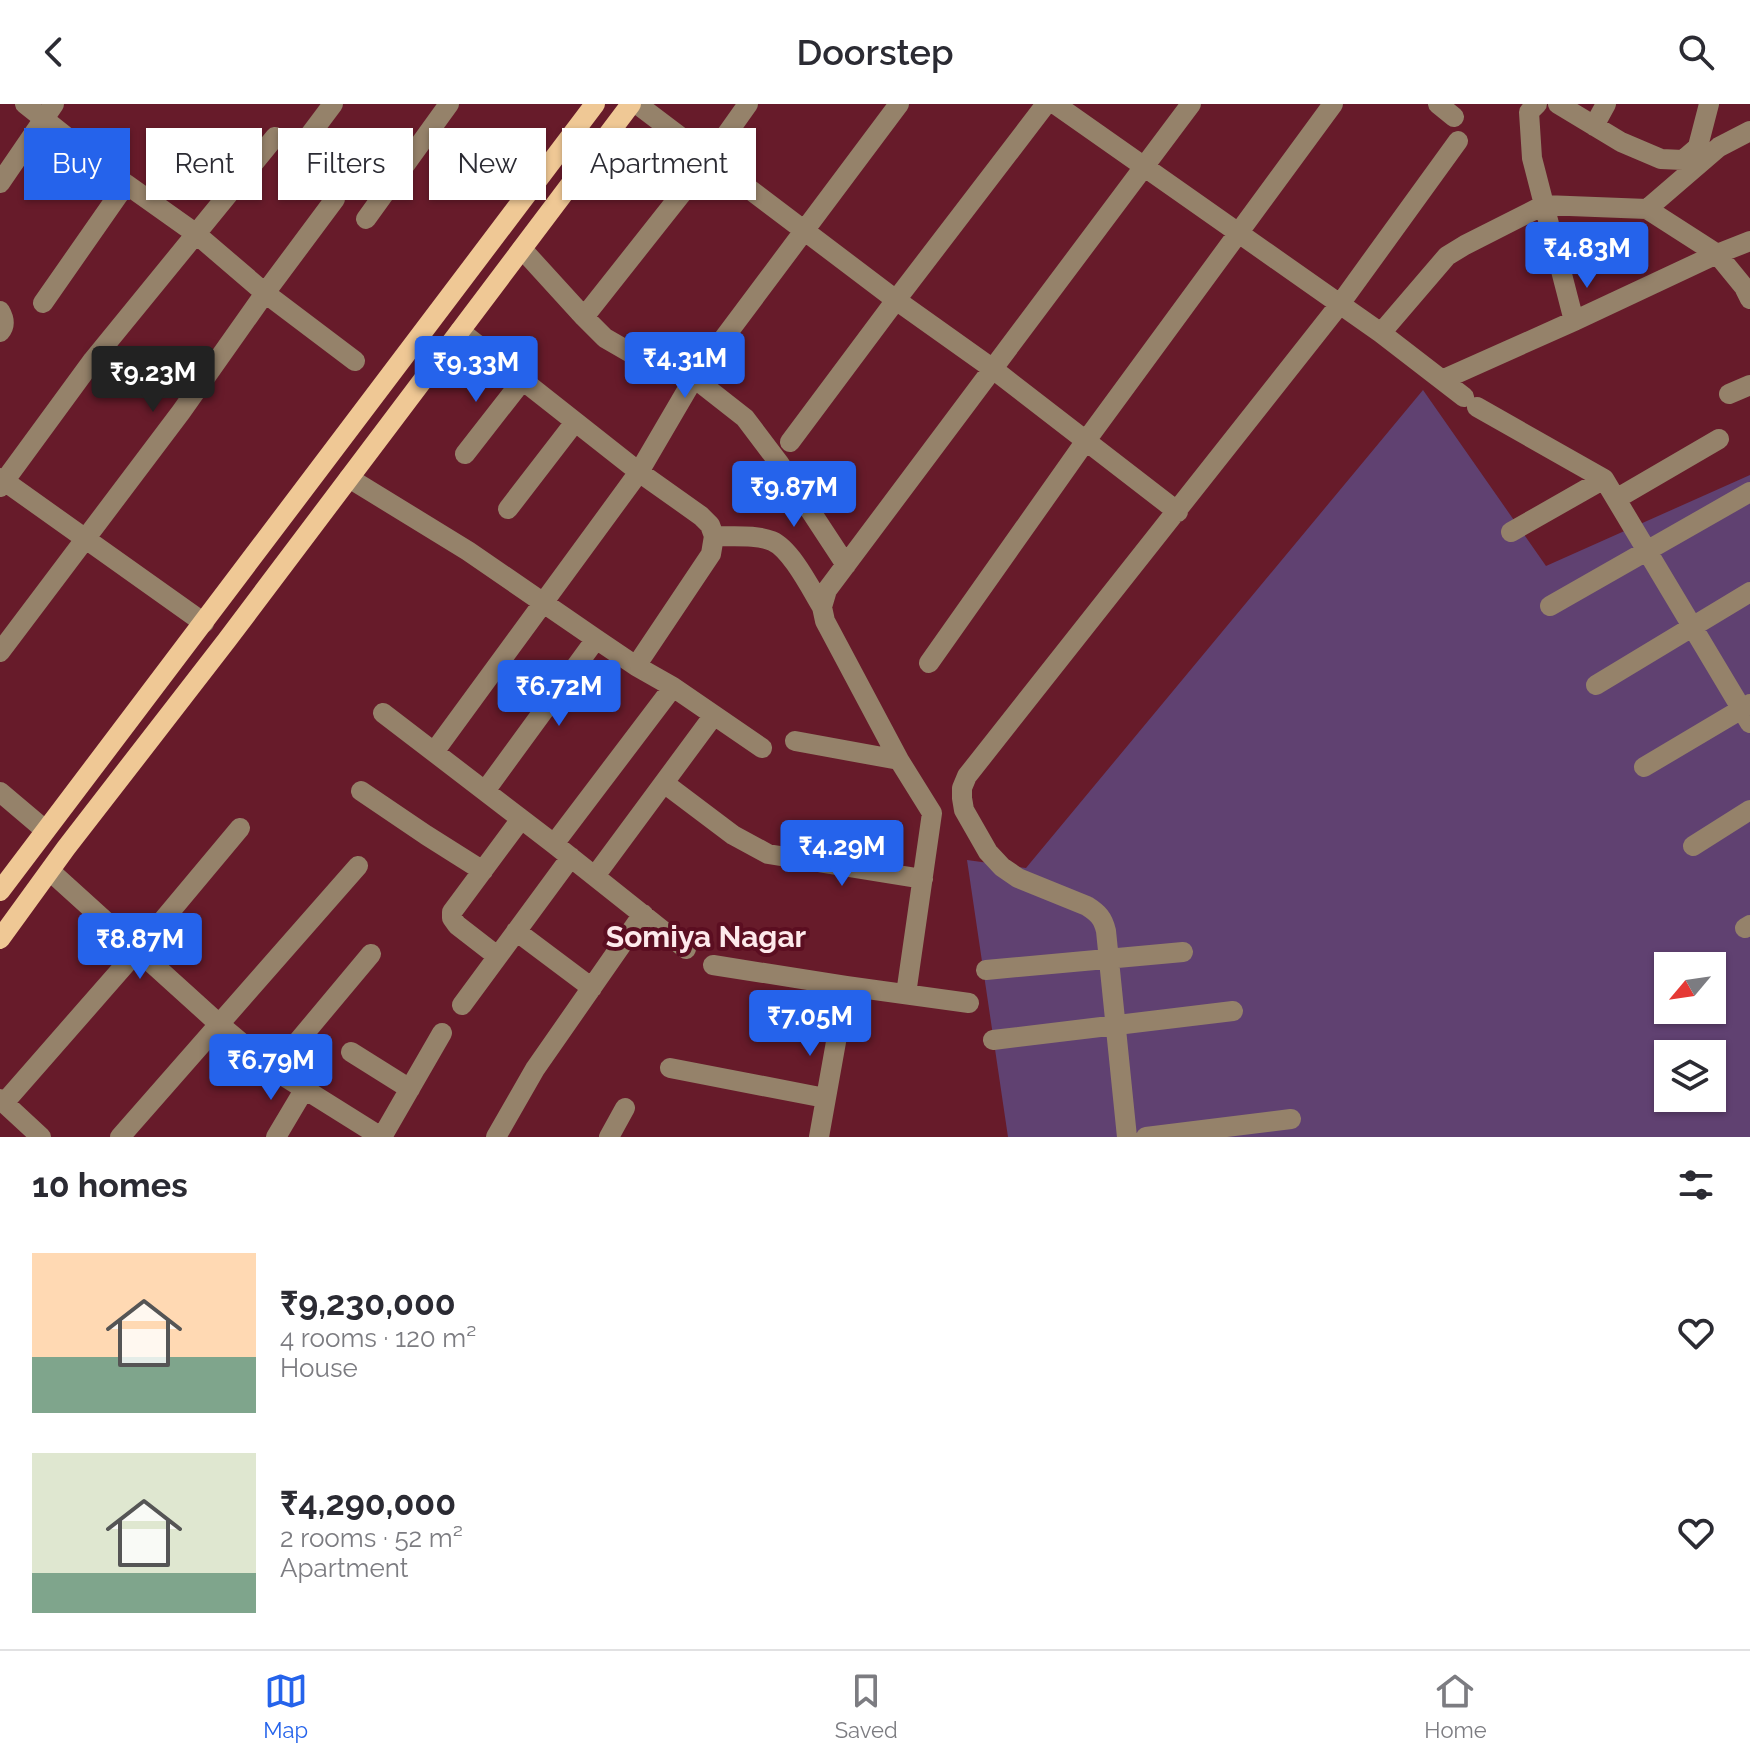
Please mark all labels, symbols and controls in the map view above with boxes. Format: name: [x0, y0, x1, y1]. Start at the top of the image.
icon: back: [32, 30, 76, 74]
icon: search: [1674, 30, 1718, 74]
text: Doorstep: [796, 31, 954, 73]
chip: Buy: [24, 128, 130, 200]
chip: Rent: [146, 128, 262, 200]
chip: Filters: [278, 128, 413, 200]
chip: New: [429, 128, 546, 200]
chip: Apartment: [562, 128, 756, 200]
pin: ₹4.83M: [1522, 222, 1652, 290]
text: ₹4.83M: [1543, 233, 1631, 263]
pin: ₹4.31M: [620, 332, 750, 400]
pin: ₹9.33M: [411, 336, 541, 404]
text: ₹4.31M: [643, 343, 727, 373]
pin: ₹9.23M: [88, 346, 218, 414]
text: ₹9.33M: [433, 347, 519, 377]
text: ₹9.23M: [110, 357, 196, 387]
pin: ₹9.87M: [729, 461, 859, 529]
text: ₹9.87M: [750, 472, 838, 502]
pin: ₹6.72M: [494, 660, 624, 728]
text: ₹6.72M: [516, 671, 602, 701]
pin: ₹4.29M: [777, 820, 907, 888]
text: ₹4.29M: [798, 831, 886, 861]
pin: ₹8.87M: [75, 913, 205, 981]
district label: Somiya Nagar: [606, 919, 807, 954]
text: ₹8.87M: [96, 924, 184, 954]
north arrow: [1654, 952, 1726, 1024]
map controls: [1654, 952, 1726, 1112]
pin: ₹7.05M: [745, 990, 875, 1058]
text: ₹7.05M: [767, 1001, 853, 1031]
pin: ₹6.79M: [206, 1034, 336, 1102]
button: layers: [1654, 1040, 1726, 1112]
text: ₹6.79M: [227, 1045, 315, 1075]
icon: filters: [1674, 1163, 1718, 1207]
text: 10 homes: [32, 1165, 188, 1205]
text: ₹9,230,000: [280, 1283, 456, 1323]
icon: home: [96, 1285, 192, 1381]
icon: heart: [1674, 1311, 1718, 1355]
text: 4 rooms · 120 m²: [280, 1323, 476, 1353]
text: House: [280, 1353, 358, 1383]
text: ₹4,290,000: [280, 1483, 456, 1523]
icon: home: [96, 1485, 192, 1581]
icon: heart: [1674, 1511, 1718, 1555]
text: 2 rooms · 52 m²: [280, 1523, 463, 1553]
text: Apartment: [280, 1553, 409, 1583]
tab: Map: [263, 1669, 308, 1743]
tab: Saved: [835, 1669, 898, 1743]
tab: Home: [1424, 1669, 1487, 1743]

